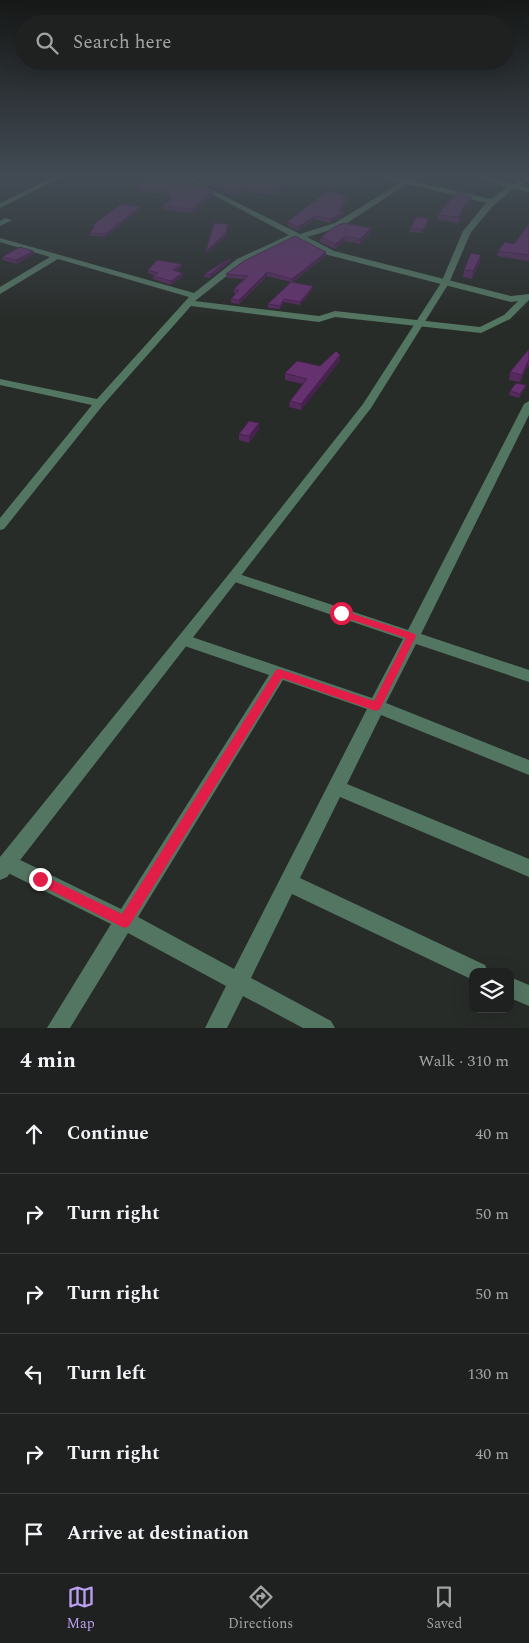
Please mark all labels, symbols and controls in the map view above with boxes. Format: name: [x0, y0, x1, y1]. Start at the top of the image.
search box: [15, 15, 514, 70]
text: Search here: [73, 28, 172, 57]
icon: search: [33, 29, 61, 57]
route start: [330, 602, 353, 625]
route end: [29, 868, 52, 891]
map controls: [469, 968, 514, 1013]
button: layers: [469, 968, 514, 1013]
text: 4 min: [20, 1045, 76, 1077]
text: Walk · 310 m: [418, 1049, 509, 1073]
text: Continue: [67, 1119, 149, 1148]
icon: ahead: [20, 1120, 48, 1148]
text: 40 m: [475, 1122, 509, 1146]
text: Turn right: [67, 1199, 160, 1228]
icon: right: [20, 1200, 48, 1228]
text: 50 m: [475, 1202, 509, 1226]
text: Turn right: [67, 1279, 160, 1308]
icon: right: [20, 1280, 48, 1308]
text: 50 m: [475, 1282, 509, 1306]
text: Turn left: [67, 1359, 146, 1388]
icon: left: [20, 1360, 48, 1388]
text: 130 m: [467, 1362, 509, 1386]
text: Turn right: [67, 1439, 160, 1468]
icon: right: [20, 1440, 48, 1468]
text: 40 m: [475, 1442, 509, 1466]
text: Arrive at destination: [67, 1519, 249, 1548]
icon: arrive: [20, 1520, 48, 1548]
tab: Map: [67, 1583, 95, 1634]
tab: Directions: [228, 1583, 293, 1634]
tab: Saved: [427, 1583, 462, 1634]

